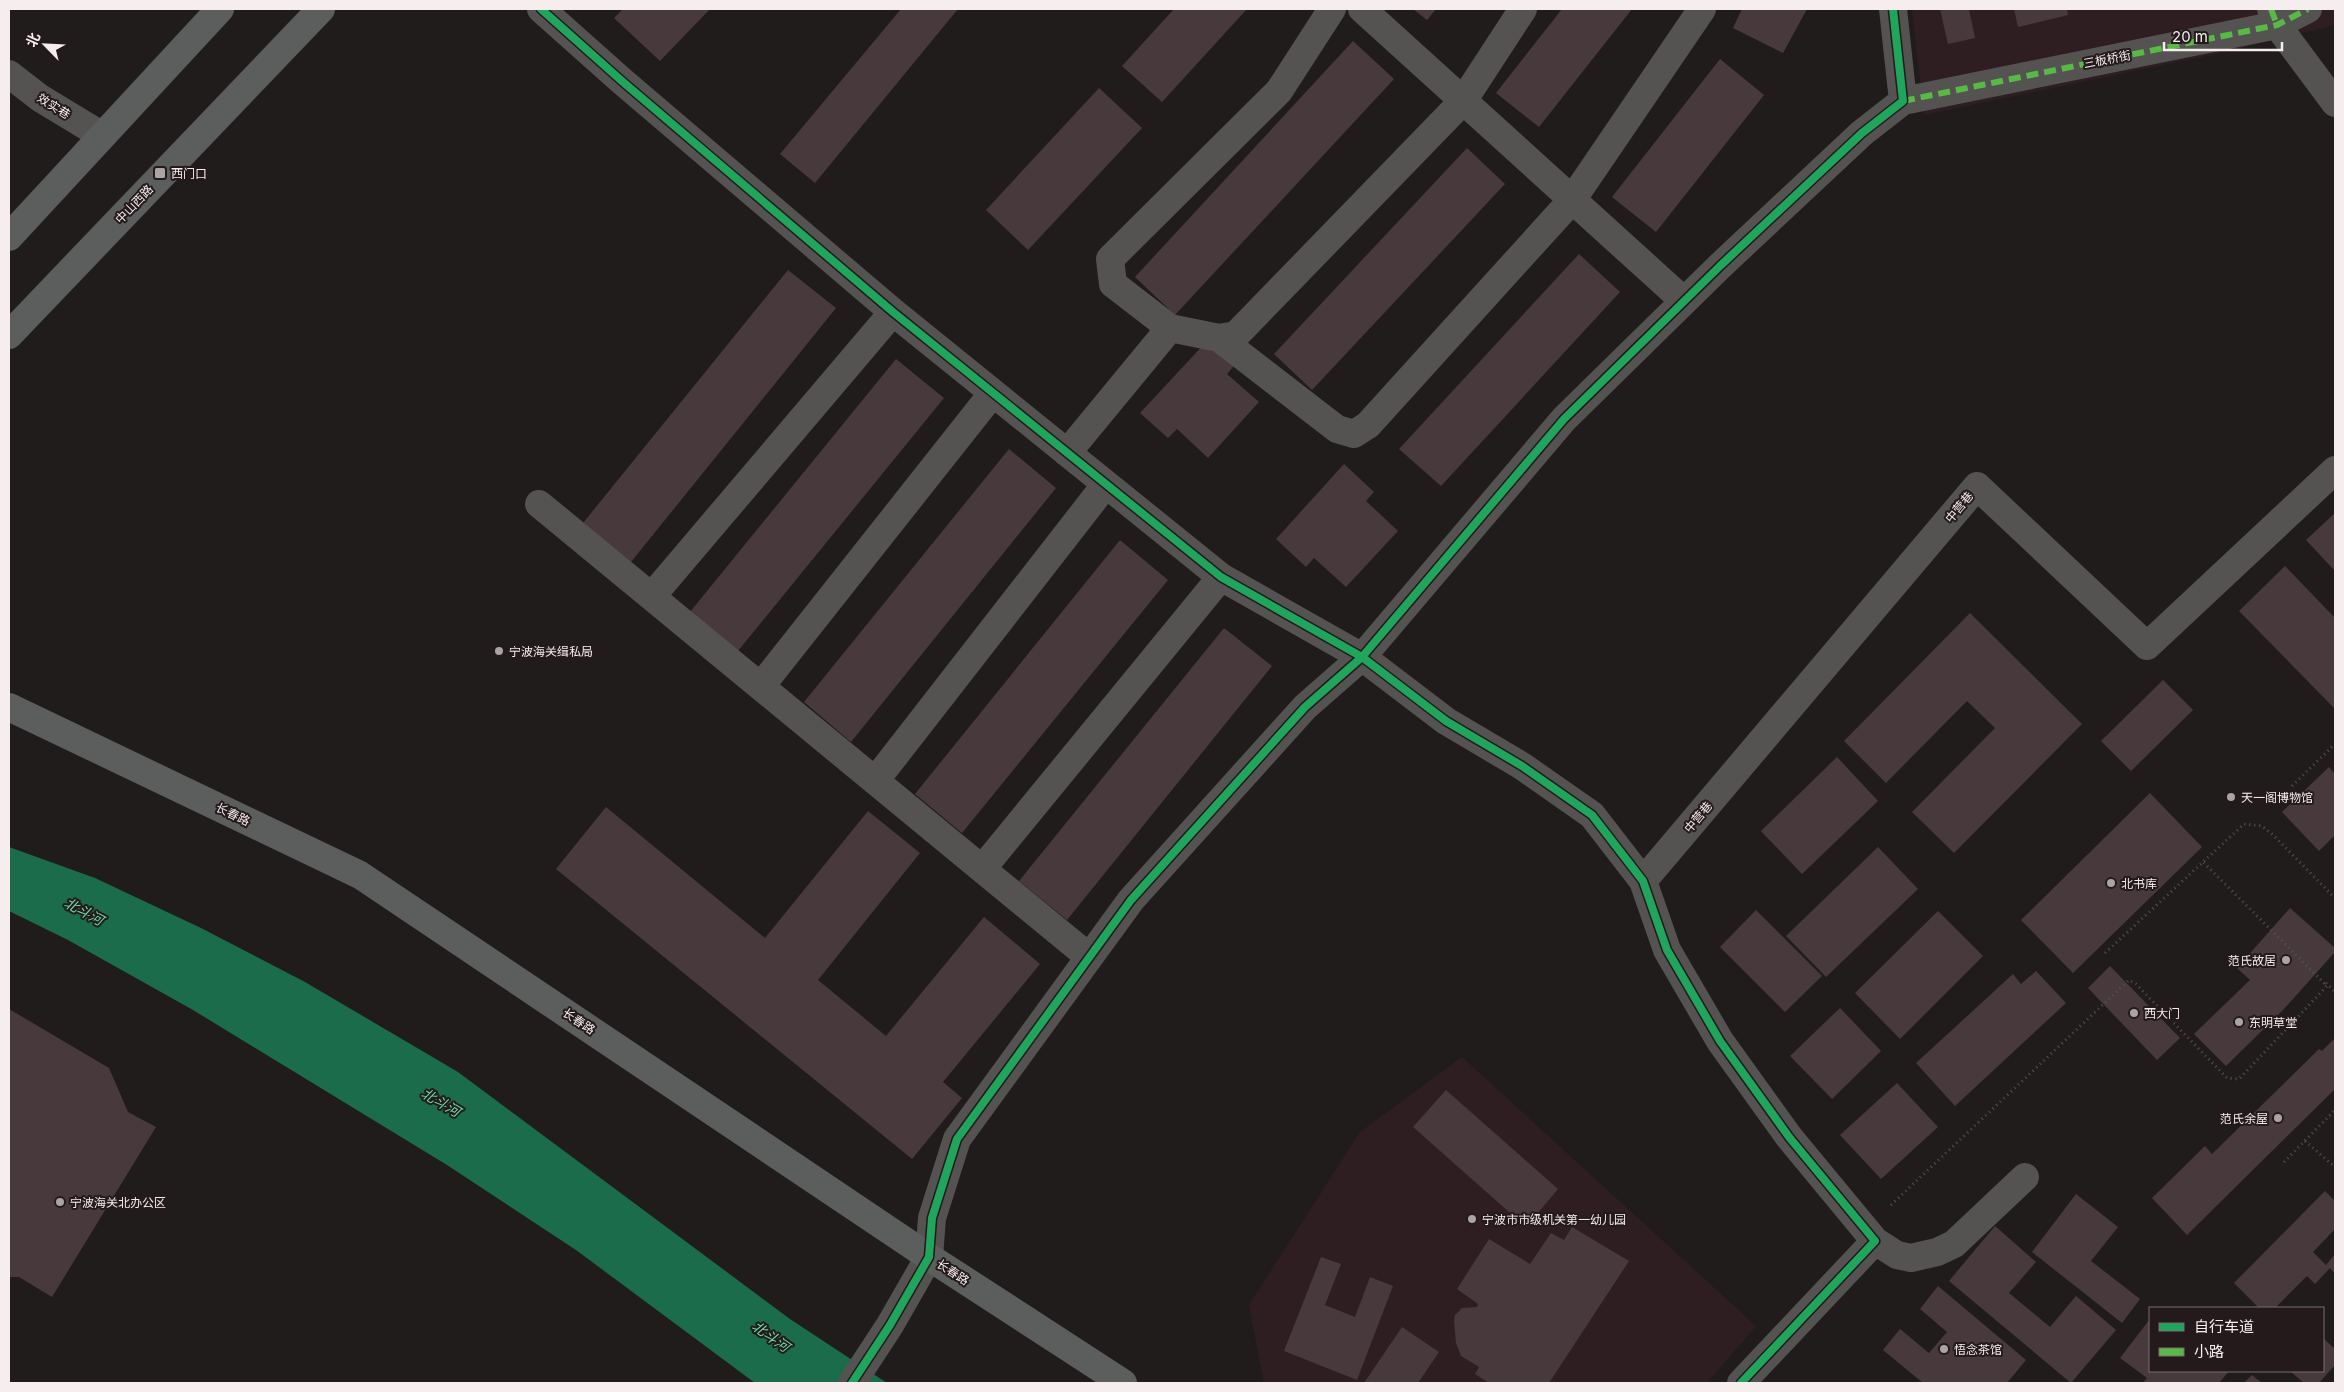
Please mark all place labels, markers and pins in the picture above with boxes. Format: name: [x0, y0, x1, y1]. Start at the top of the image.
marker: 西门口: [153, 166, 167, 180]
place label: 西门口: [171, 166, 207, 181]
place label: 宁波海关缉私局: [509, 644, 593, 659]
marker: 宁波海关缉私局: [493, 645, 505, 657]
place label: 天一阁博物馆: [2241, 790, 2313, 805]
marker: 天一阁博物馆: [2225, 791, 2237, 803]
place label: 北书库: [2121, 876, 2157, 891]
marker: 北书库: [2105, 877, 2117, 889]
place label: 范氏故居: [2228, 953, 2276, 968]
marker: 范氏故居: [2280, 954, 2292, 966]
place label: 西大门: [2144, 1006, 2180, 1021]
marker: 西大门: [2128, 1007, 2140, 1019]
place label: 东明草堂: [2249, 1015, 2297, 1030]
marker: 东明草堂: [2233, 1016, 2245, 1028]
place label: 范氏余屋: [2220, 1111, 2268, 1126]
marker: 范氏余屋: [2272, 1112, 2284, 1124]
place label: 宁波海关北办公区: [70, 1195, 166, 1210]
marker: 宁波海关北办公区: [54, 1196, 66, 1208]
place label: 宁波市市级机关第一幼儿园: [1482, 1212, 1626, 1227]
marker: 宁波市市级机关第一幼儿园: [1466, 1213, 1478, 1225]
place label: 悟念茶馆: [1954, 1342, 2002, 1357]
marker: 悟念茶馆: [1938, 1343, 1950, 1355]

